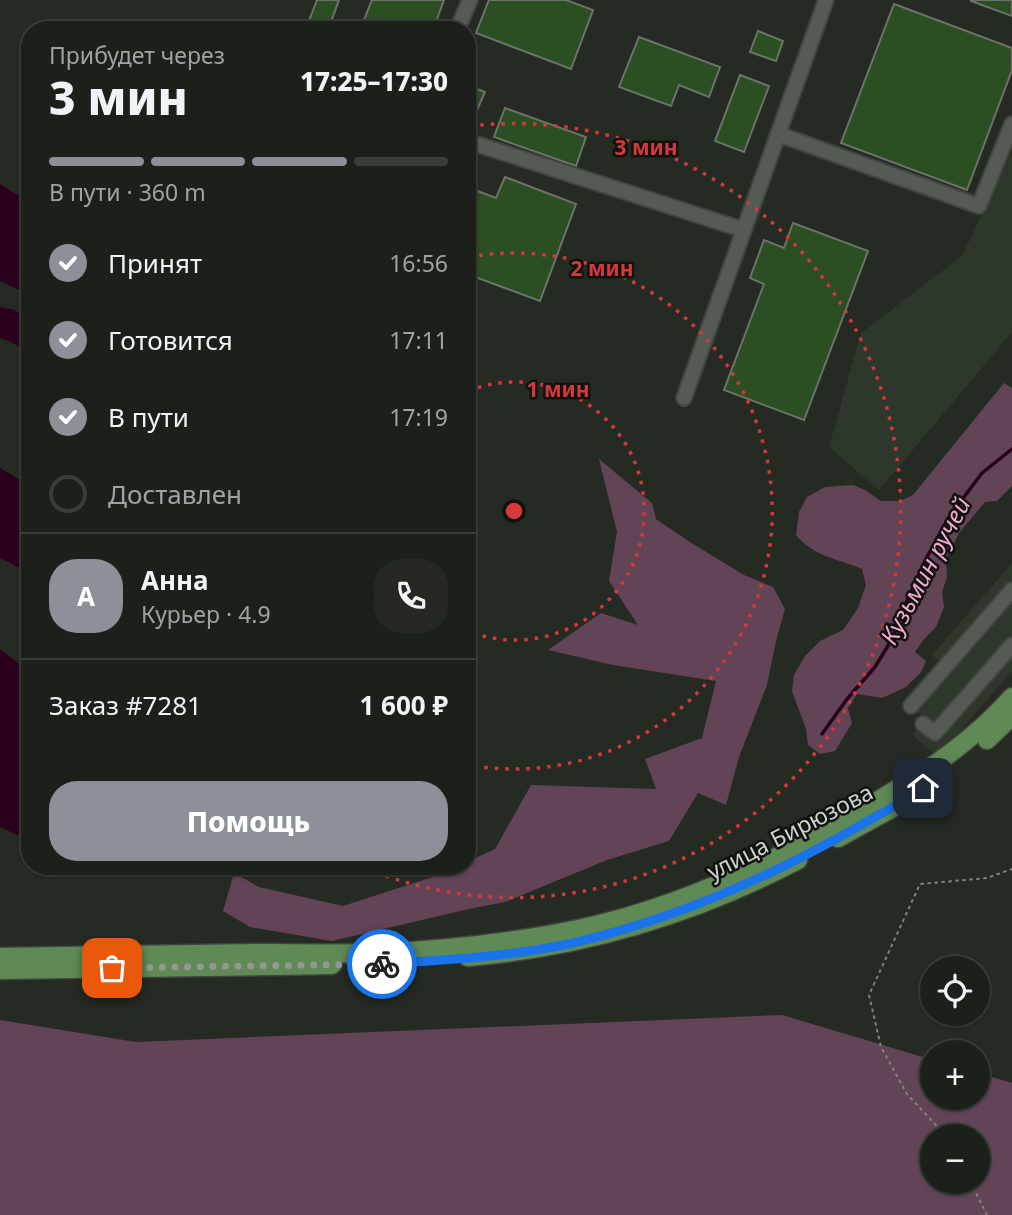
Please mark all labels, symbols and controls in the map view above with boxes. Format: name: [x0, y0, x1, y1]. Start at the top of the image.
text: Прибудет через: [49, 39, 225, 71]
text: 17:25–17:30: [300, 63, 448, 99]
text: 3 мин: [49, 66, 188, 128]
text: 3 мин: [615, 133, 677, 161]
text: В пути · 360 m: [49, 176, 206, 208]
icon: check: [49, 244, 87, 282]
text: Принят: [108, 245, 202, 281]
text: 16:56: [389, 247, 448, 279]
text: 2 мин: [571, 254, 633, 282]
icon: check: [49, 321, 87, 359]
text: Готовится: [108, 322, 233, 358]
text: 17:11: [389, 324, 448, 356]
text: 1 мин: [527, 375, 589, 403]
icon: check: [49, 398, 87, 436]
text: В пути: [108, 399, 189, 435]
text: 17:19: [389, 401, 448, 433]
text: Доставлен: [108, 476, 242, 512]
water label: Кузьмин ручей: [872, 490, 978, 650]
centre of rings: [502, 499, 526, 523]
button: phone: [374, 559, 448, 633]
text: Анна: [141, 562, 209, 598]
text: А: [77, 578, 95, 614]
text: Курьер · 4.9: [141, 598, 271, 630]
text: Заказ #7281: [49, 687, 202, 723]
text: 1 600 ₽: [359, 687, 448, 723]
pin: [893, 758, 953, 818]
icon: home: [904, 769, 942, 807]
street label: улица Бирюзова: [701, 775, 878, 887]
button: Помощь: [49, 781, 448, 861]
courier: [347, 929, 417, 999]
pin: [82, 938, 142, 998]
icon: bike: [363, 945, 401, 983]
icon: bag: [93, 949, 131, 987]
map controls: [920, 956, 990, 1194]
button: locate: [920, 956, 990, 1026]
button: +: [920, 1040, 990, 1110]
button: −: [920, 1124, 990, 1194]

